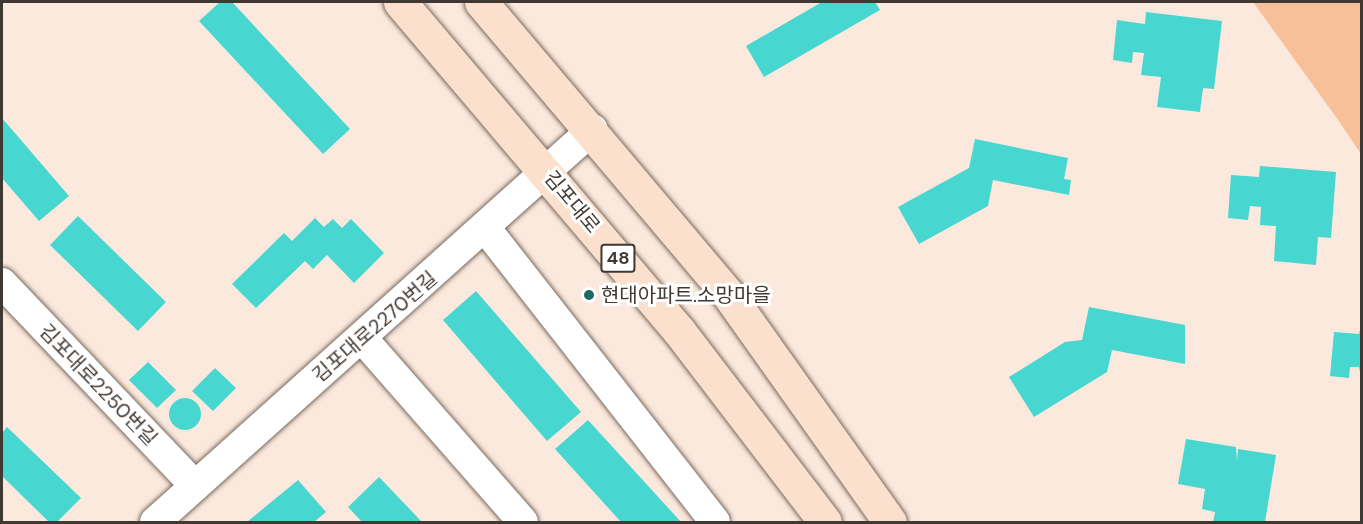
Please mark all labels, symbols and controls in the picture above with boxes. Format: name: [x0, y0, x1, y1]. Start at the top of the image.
street label: 김포대로: [539, 166, 605, 238]
road number: 48: [600, 243, 636, 273]
street label: 김포대로2270번길: [308, 266, 442, 388]
place label: 현대아파트.소망마을: [601, 283, 771, 307]
marker: 현대아파트.소망마을: [582, 288, 596, 302]
street label: 김포대로2250번길: [34, 319, 162, 451]

